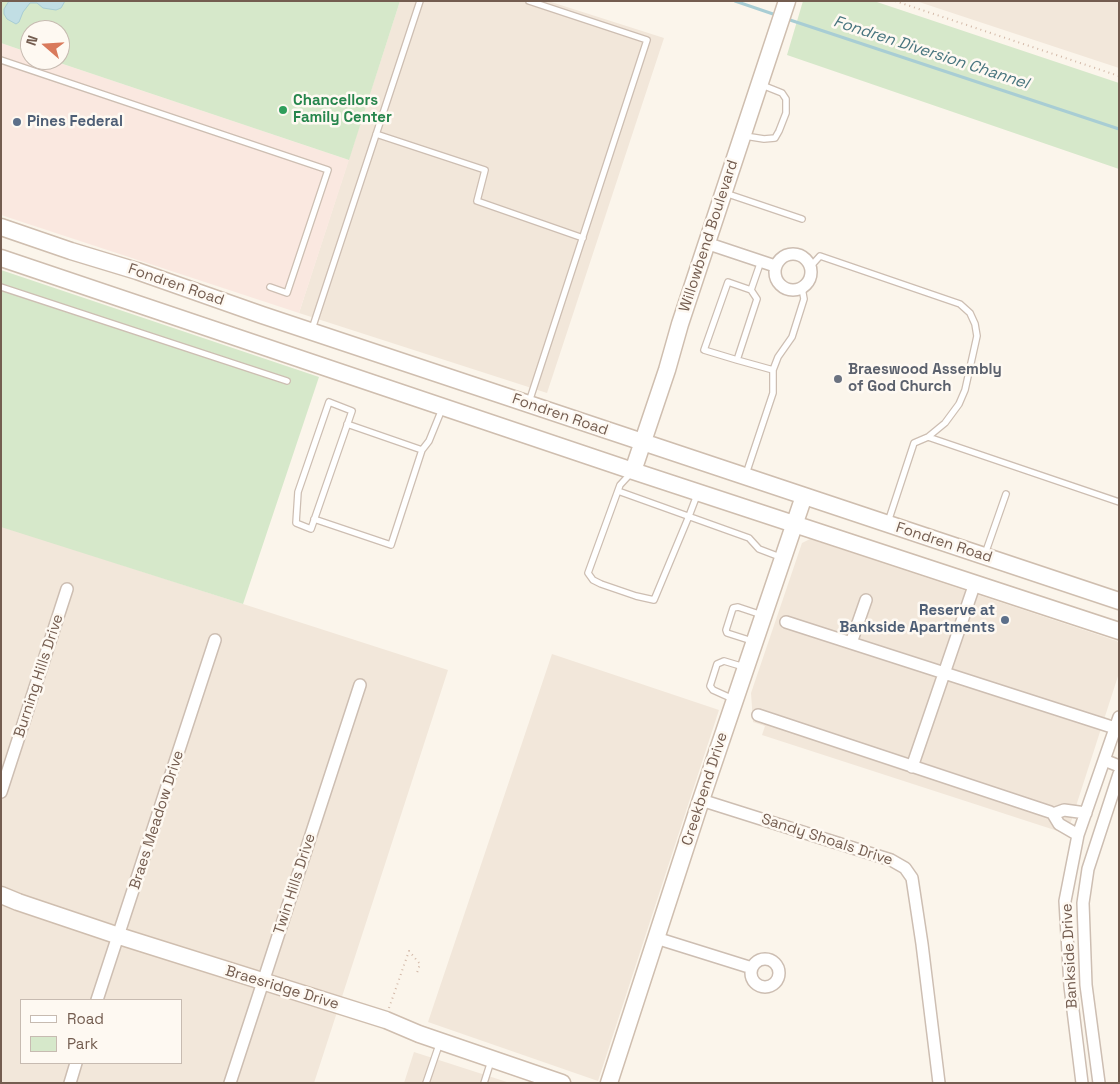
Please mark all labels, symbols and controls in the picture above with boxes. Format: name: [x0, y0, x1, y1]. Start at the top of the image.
water label: Fondren Diversion Channel: [831, 12, 1031, 94]
north arrow: [20, 20, 70, 70]
text: N: [22, 33, 42, 48]
place label: Chancellors Family Center: [293, 92, 392, 127]
marker: Chancellors Family Center: [277, 104, 289, 116]
place label: Pines Federal: [27, 113, 123, 131]
marker: Pines Federal: [11, 116, 23, 128]
street label: Willowbend Boulevard: [676, 158, 742, 314]
street label: Fondren Road: [126, 260, 226, 310]
place label: Braeswood Assembly of God Church: [848, 361, 1002, 396]
marker: Braeswood Assembly of God Church: [832, 373, 844, 385]
street label: Fondren Road: [510, 390, 610, 440]
street label: Fondren Road: [894, 519, 994, 567]
place label: Reserve at Bankside Apartments: [839, 602, 995, 637]
street label: Burning Hills Drive: [11, 612, 67, 740]
marker: Reserve at Bankside Apartments: [999, 614, 1011, 626]
street label: Creekbend Drive: [678, 730, 732, 848]
street label: Braes Meadow Drive: [126, 748, 188, 892]
street label: Sandy Shoals Drive: [759, 810, 895, 870]
street label: Twin Hills Drive: [270, 831, 320, 937]
street label: Bankside Drive: [1058, 903, 1082, 1009]
street label: Braesridge Drive: [223, 962, 341, 1014]
legend: [20, 999, 182, 1064]
text: Road: [67, 1009, 104, 1028]
text: Park: [67, 1034, 98, 1053]

